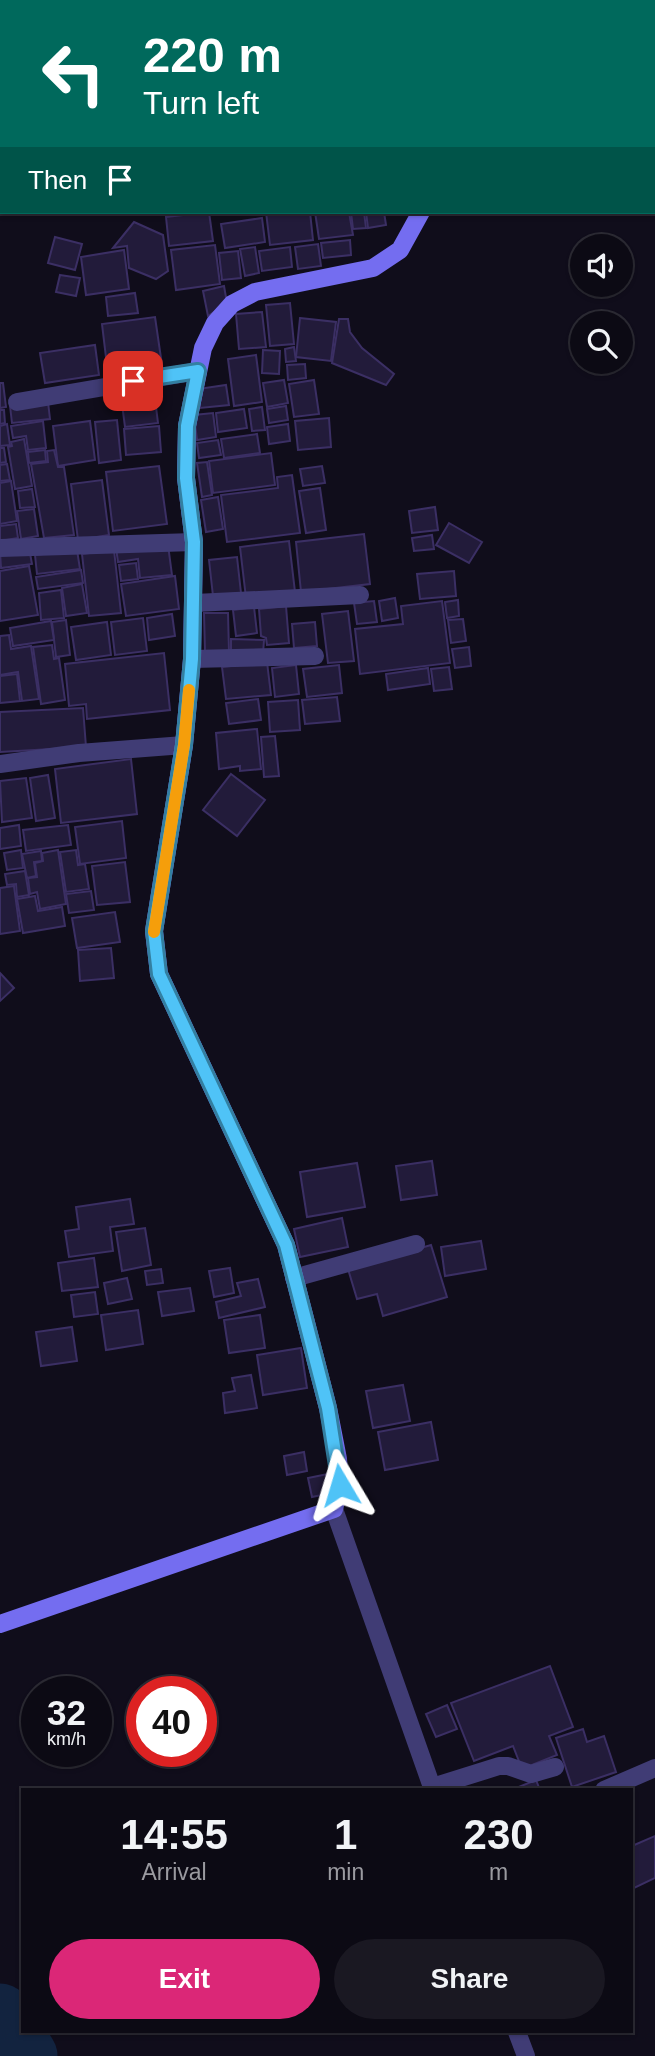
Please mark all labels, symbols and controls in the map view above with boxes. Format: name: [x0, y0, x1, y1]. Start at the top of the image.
icon: left: [28, 28, 119, 119]
text: 220 m: [143, 28, 282, 82]
text: Turn left: [143, 85, 259, 121]
icon: arrive: [101, 161, 139, 199]
text: Then: [28, 165, 87, 195]
map controls: [570, 234, 633, 374]
button: sound: [570, 234, 633, 297]
button: search: [570, 311, 633, 374]
pin: [103, 351, 163, 411]
icon: arrive: [114, 362, 152, 400]
position arrow: [303, 1448, 377, 1522]
speed limit sign: 40: [126, 1676, 217, 1767]
text: 32: [47, 1693, 86, 1732]
text: km/h: [47, 1729, 86, 1749]
text: 14:55: [120, 1811, 228, 1858]
text: 1: [334, 1811, 357, 1858]
text: 230: [464, 1811, 534, 1858]
text: Arrival: [141, 1859, 207, 1885]
text: min: [327, 1859, 364, 1885]
text: m: [489, 1859, 508, 1885]
button: Exit: [49, 1939, 320, 2019]
button: Share: [334, 1939, 605, 2019]

